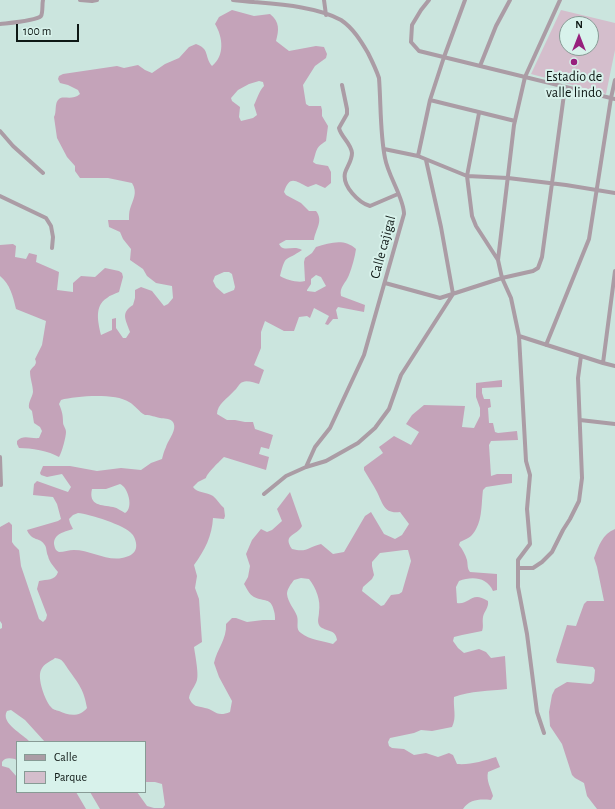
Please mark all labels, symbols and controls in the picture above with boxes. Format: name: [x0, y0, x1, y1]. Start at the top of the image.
scale bar: [18, 16, 81, 42]
north arrow: [559, 16, 599, 56]
text: N: [575, 19, 583, 30]
text: 100 m: [23, 25, 51, 37]
marker: Estadio de valle lindo: [569, 57, 579, 67]
place label: Estadio de valle lindo: [546, 69, 602, 102]
street label: Calle cajigal: [366, 214, 400, 280]
legend: [16, 741, 146, 793]
text: Calle: [54, 751, 77, 763]
text: Parque: [54, 771, 87, 783]

